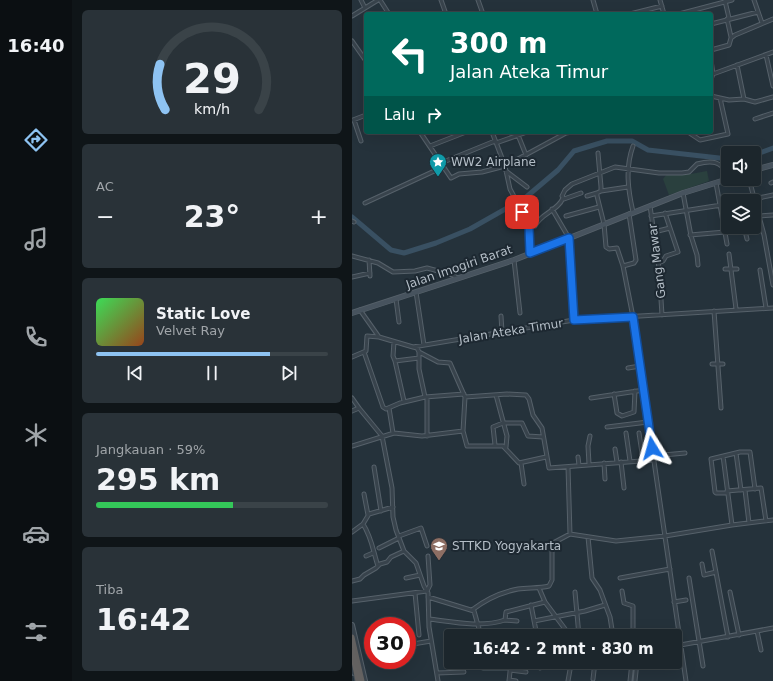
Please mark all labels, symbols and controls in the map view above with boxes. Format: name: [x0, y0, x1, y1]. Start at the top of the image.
text: 300 m: [450, 27, 547, 60]
icon: left: [384, 28, 436, 80]
text: 16:40: [7, 35, 65, 56]
text: 29: [183, 54, 241, 103]
text: Jalan Ateka Timur: [450, 61, 608, 82]
text: km/h: [194, 101, 230, 117]
icon: right: [423, 104, 445, 126]
text: Lalu: [384, 106, 415, 124]
icon: directions: [22, 126, 50, 154]
map controls: [721, 146, 761, 234]
button: sound: [721, 146, 761, 186]
place icon: WW2 Airplane: [428, 152, 448, 177]
place label: WW2 Airplane: [451, 155, 536, 169]
text: AC: [96, 179, 114, 194]
button: layers: [721, 194, 761, 234]
pin: [505, 195, 539, 229]
text: 23°: [184, 199, 240, 234]
icon: arrive: [511, 201, 533, 223]
text: −: [96, 204, 114, 229]
text: +: [310, 204, 328, 229]
street label: Gang Mawar: [645, 223, 669, 299]
icon: music: [22, 225, 50, 253]
street label: Jalan Imogiri Barat: [403, 242, 514, 292]
text: Static Love: [156, 305, 250, 323]
street label: Jalan Ateka Timur: [457, 316, 564, 346]
icon: phone: [22, 323, 50, 351]
text: Velvet Ray: [156, 323, 225, 338]
icon: previous: [124, 362, 146, 384]
icon: pause: [201, 362, 223, 384]
icon: next: [278, 362, 300, 384]
icon: climate: [22, 421, 50, 449]
position arrow: [631, 427, 673, 469]
text: Jangkauan · 59%: [96, 442, 205, 457]
text: 295 km: [96, 462, 220, 497]
icon: car: [22, 520, 50, 548]
school or university icon: STTKD Yogyakarta: [429, 536, 449, 561]
place label: STTKD Yogyakarta: [452, 539, 561, 553]
text: Tiba: [96, 582, 123, 597]
text: 16:42: [96, 602, 192, 637]
speed limit sign: 30: [364, 617, 416, 669]
icon: filters: [22, 618, 50, 646]
text: 16:42 · 2 mnt · 830 m: [472, 640, 654, 658]

